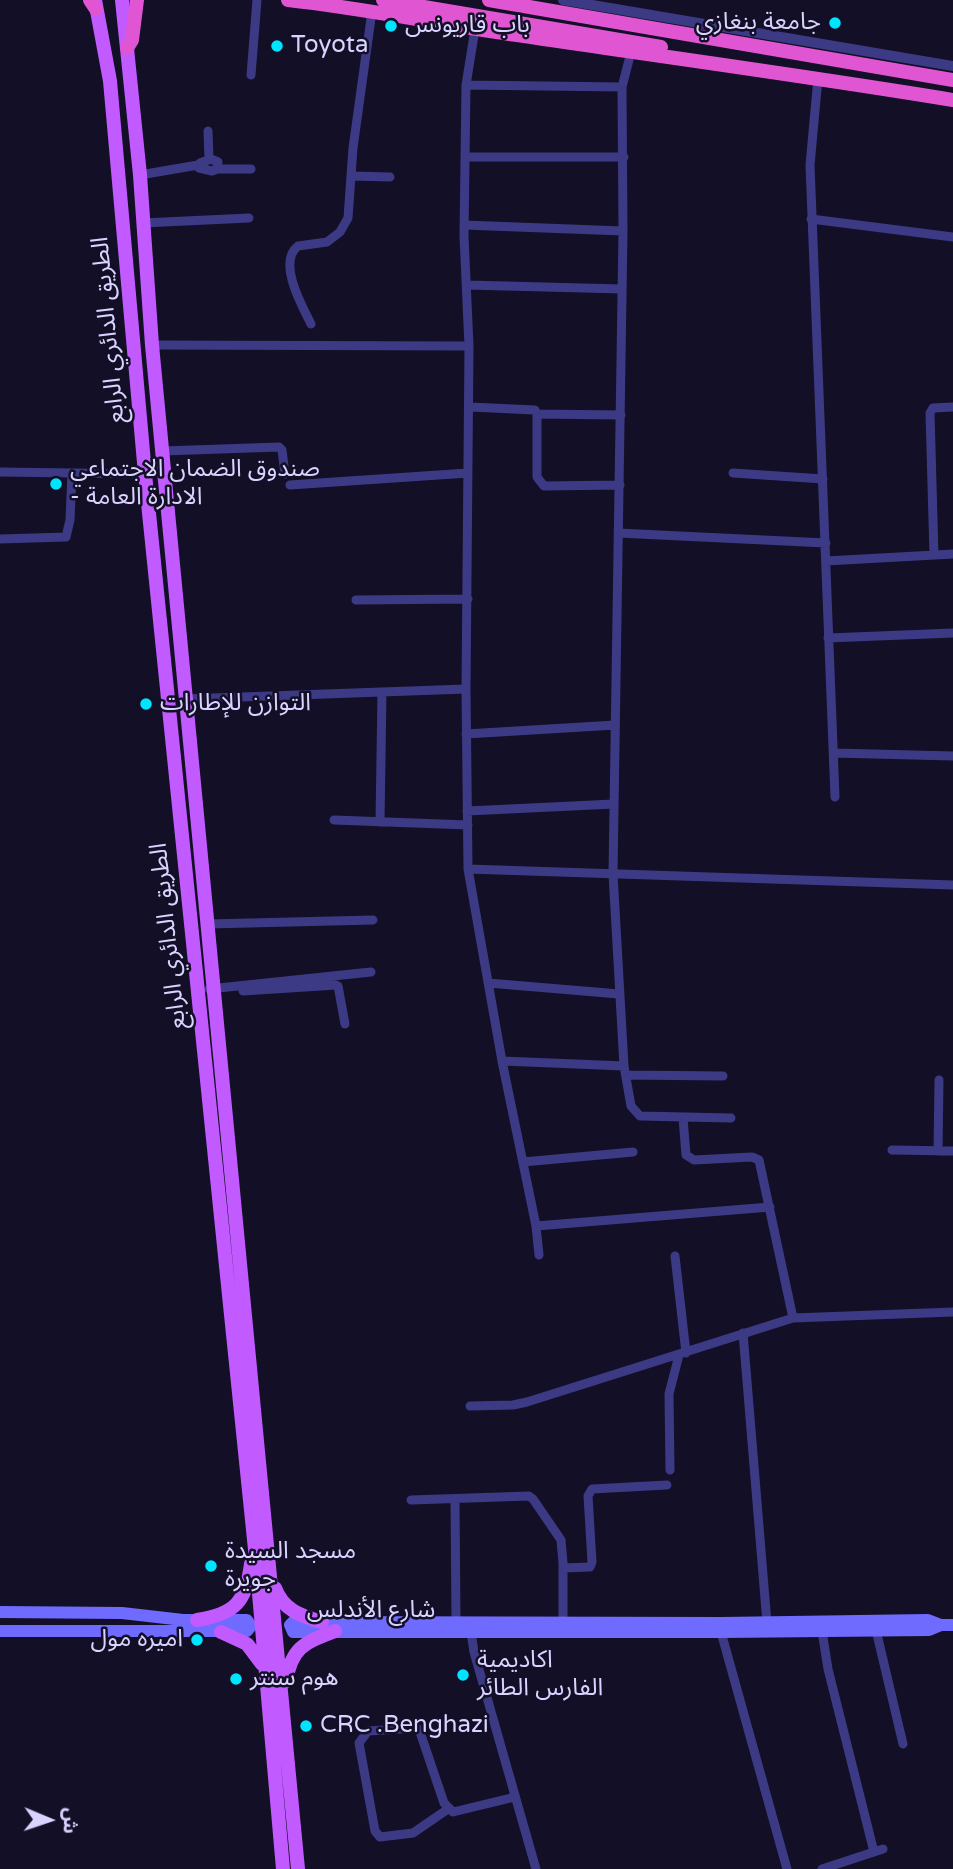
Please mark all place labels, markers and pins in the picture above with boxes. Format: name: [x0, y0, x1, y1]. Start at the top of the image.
place label: جامعة بنغازي: [696, 9, 821, 37]
place label: باب قاريونس: [405, 12, 530, 40]
marker: جامعة بنغازي: [827, 15, 843, 31]
marker: باب قاريونس: [383, 18, 399, 34]
place label: Toyota: [291, 32, 368, 60]
marker: Toyota: [269, 38, 285, 54]
place label: صندوق الضمان الاجتماعي - الادارة العامة: [70, 456, 320, 512]
marker: صندوق الضمان الاجتماعي - الادارة العامة: [48, 476, 64, 492]
place label: التوازن للإطارات: [160, 690, 311, 718]
marker: التوازن للإطارات: [138, 696, 154, 712]
place label: مسجد السيدة جويرة: [225, 1538, 356, 1594]
marker: مسجد السيدة جويرة: [203, 1558, 219, 1574]
place label: اميره مول: [91, 1626, 183, 1654]
marker: اميره مول: [189, 1632, 205, 1648]
place label: اكاديمية الفارس الطائر: [477, 1647, 603, 1703]
place label: هوم سنتر: [250, 1665, 338, 1693]
marker: اكاديمية الفارس الطائر: [455, 1667, 471, 1683]
marker: هوم سنتر: [228, 1671, 244, 1687]
place label: CRC .Benghazi: [320, 1712, 489, 1740]
marker: CRC .Benghazi: [298, 1718, 314, 1734]

